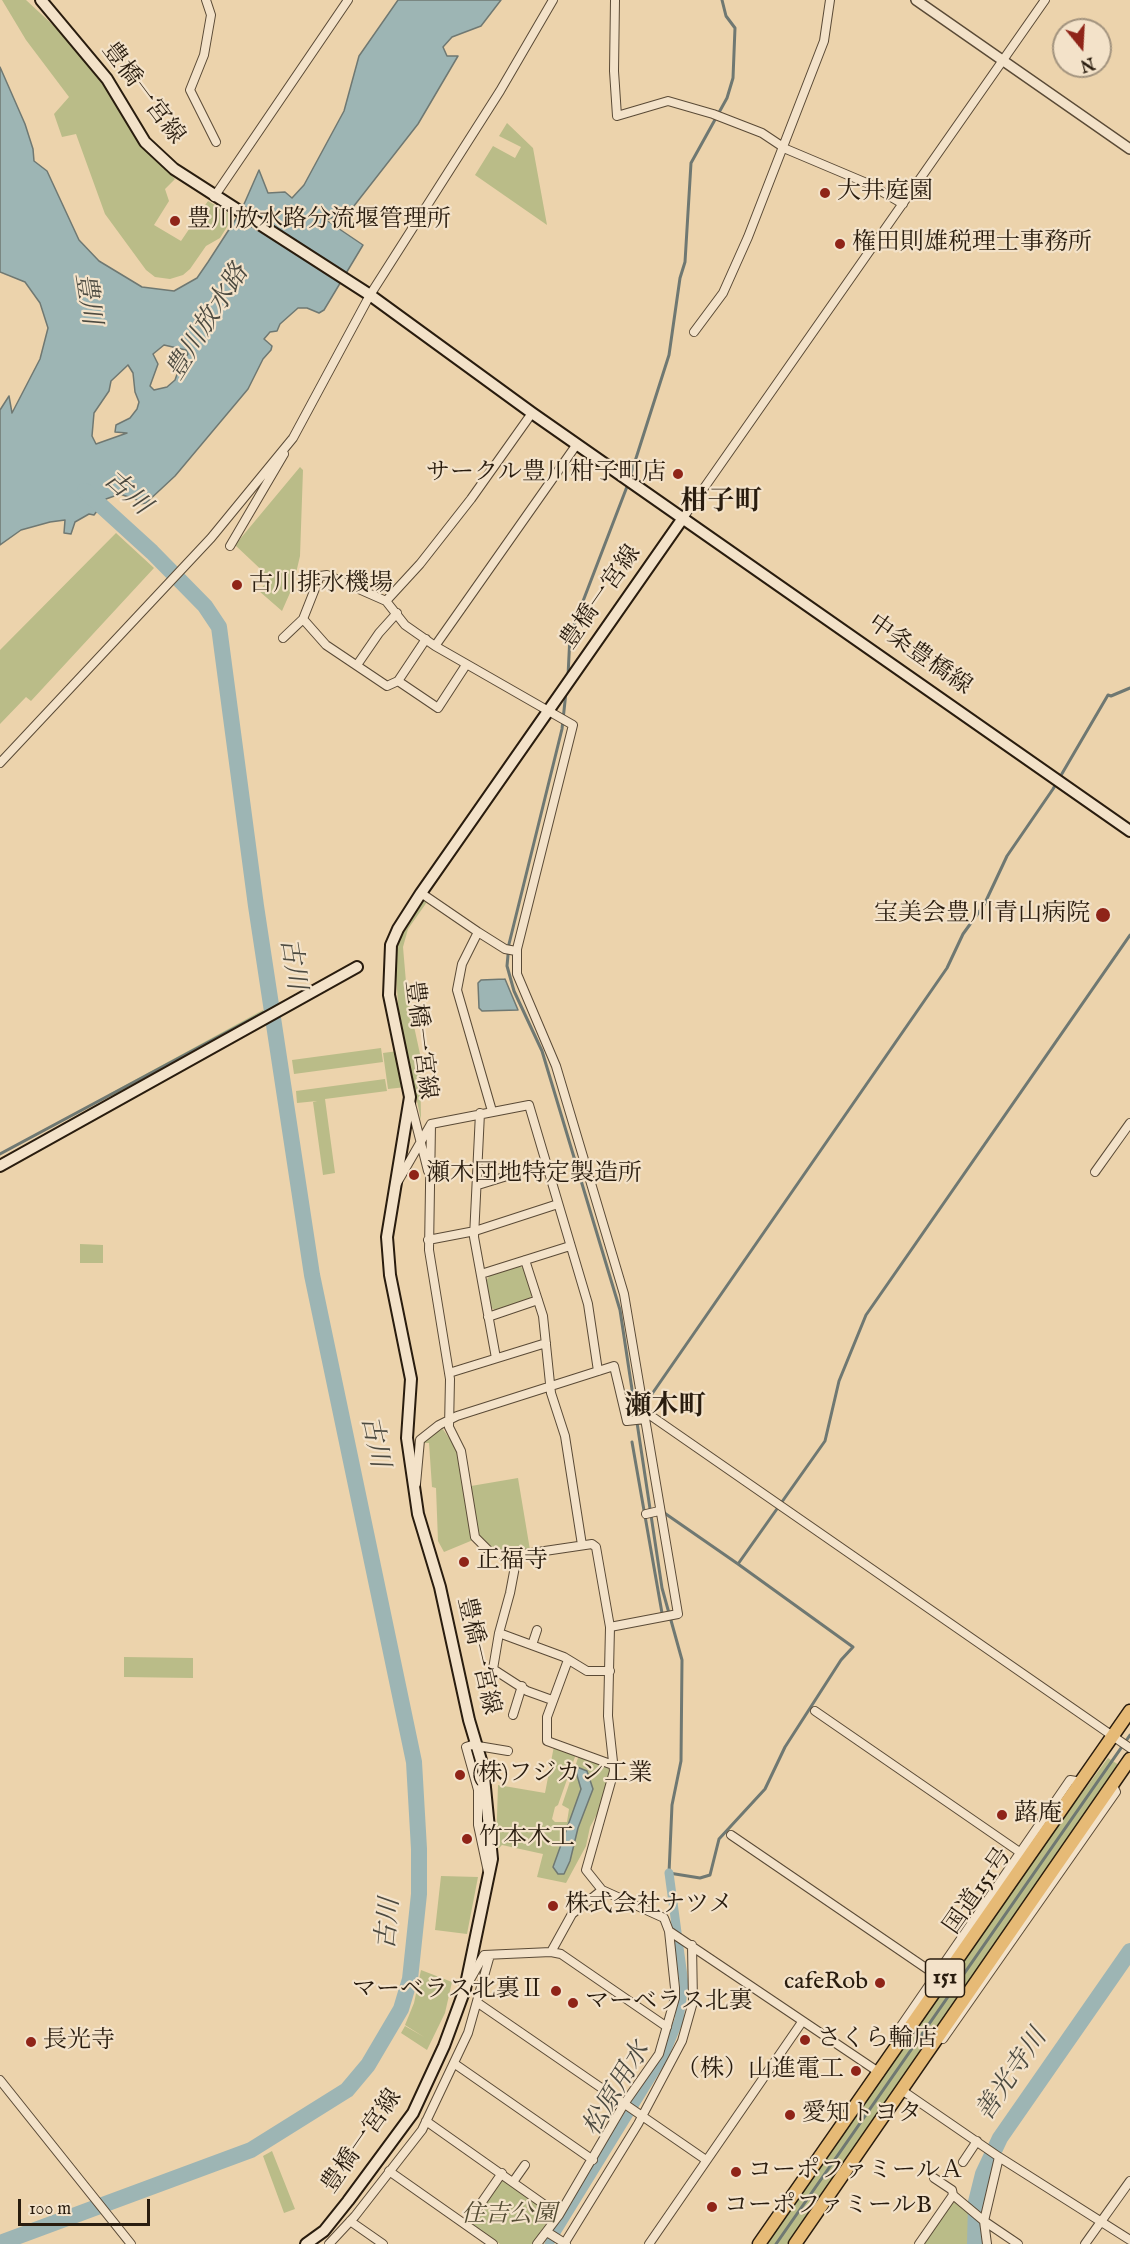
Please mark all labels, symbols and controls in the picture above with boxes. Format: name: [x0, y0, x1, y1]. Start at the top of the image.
north arrow: [1052, 18, 1112, 78]
street label: 豊橋一宮線: [94, 37, 190, 151]
text: N: [1077, 52, 1097, 75]
place label: 大井庭園: [837, 179, 933, 207]
marker: 大井庭園: [818, 186, 832, 200]
place label: 豊川放水路分流堰管理所: [187, 207, 451, 235]
marker: 豊川放水路分流堰管理所: [168, 214, 182, 228]
place label: 権田則雄税理士事務所: [852, 230, 1092, 258]
marker: 権田則雄税理士事務所: [833, 237, 847, 251]
water label: 豊川放水路: [161, 260, 257, 386]
water label: 豊川: [67, 271, 105, 327]
place label: サークル豊川柑子町店: [426, 460, 666, 488]
water label: 古川: [96, 465, 156, 523]
marker: サークル豊川柑子町店: [671, 467, 685, 481]
district label: 柑子町: [681, 487, 761, 519]
street label: 豊橋一宮線: [556, 541, 648, 655]
place label: 古川排水機場: [249, 571, 393, 599]
marker: 古川排水機場: [230, 578, 244, 592]
street label: 中条豊橋線: [862, 610, 976, 702]
place label: 宝美会豊川青山病院: [874, 901, 1090, 929]
marker: 宝美会豊川青山病院: [1094, 906, 1112, 924]
water label: 古川: [272, 936, 310, 992]
street label: 豊橋一宮線: [397, 979, 441, 1101]
place label: 瀬木団地特定製造所: [426, 1161, 642, 1189]
marker: 瀬木団地特定製造所: [407, 1168, 421, 1182]
district label: 瀬木町: [625, 1392, 705, 1424]
water label: 古川: [352, 1413, 394, 1471]
place label: 正福寺: [476, 1548, 548, 1576]
marker: 正福寺: [457, 1555, 471, 1569]
street label: 豊橋一宮線: [449, 1594, 505, 1718]
place label: (株)フジカン工業: [472, 1761, 652, 1789]
marker: (株)フジカン工業: [453, 1768, 467, 1782]
place label: 蕗庵: [1014, 1801, 1062, 1829]
marker: 蕗庵: [995, 1808, 1009, 1822]
place label: 竹本木工: [479, 1825, 575, 1853]
marker: 竹本木工: [460, 1832, 474, 1846]
street label: 国道151号: [939, 1843, 1019, 1941]
place label: 株式会社ナツメ: [565, 1892, 733, 1920]
water label: 古川: [372, 1897, 408, 1951]
marker: 株式会社ナツメ: [546, 1899, 560, 1913]
road number: 151: [926, 1959, 964, 1997]
place label: cafeRob: [784, 1969, 868, 1997]
marker: cafeRob: [873, 1976, 887, 1990]
place label: マーベラス北裏Ⅱ: [352, 1977, 544, 2005]
marker: マーベラス北裏Ⅱ: [549, 1984, 563, 1998]
place label: マーベラス北裏: [585, 1989, 753, 2017]
marker: マーベラス北裏: [566, 1996, 580, 2010]
water label: 善光寺川: [971, 2024, 1055, 2128]
place label: さくら輪店: [817, 2026, 937, 2054]
place label: 長光寺: [43, 2028, 115, 2056]
marker: さくら輪店: [798, 2033, 812, 2047]
marker: 長光寺: [24, 2035, 38, 2049]
water label: 松原用水: [578, 2037, 658, 2143]
place label: （株）山進電工: [676, 2057, 844, 2085]
marker: （株）山進電工: [849, 2064, 863, 2078]
street label: 豊橋一宮線: [317, 2085, 409, 2199]
place label: 愛知トヨタ: [802, 2101, 922, 2129]
marker: 愛知トヨタ: [783, 2108, 797, 2122]
place label: コーポファミールＡ: [748, 2158, 964, 2186]
marker: コーポファミールＡ: [729, 2165, 743, 2179]
scale bar: [21, 2187, 153, 2225]
place label: コーポファミールB: [724, 2193, 932, 2221]
text: 100 m: [29, 2198, 71, 2221]
marker: コーポファミールB: [705, 2200, 719, 2214]
park label: 住吉公園: [461, 2202, 557, 2230]

